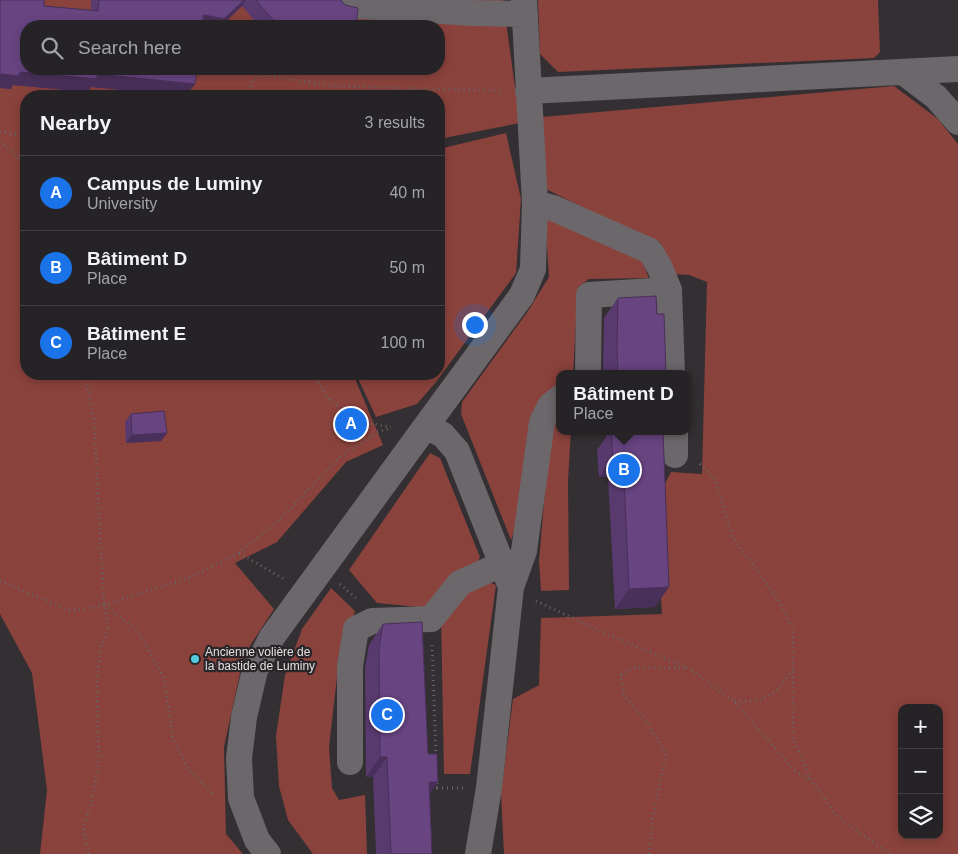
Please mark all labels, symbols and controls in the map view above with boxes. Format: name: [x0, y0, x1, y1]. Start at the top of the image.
search box: [20, 20, 445, 75]
icon: search: [38, 34, 66, 62]
text: Search here: [78, 37, 182, 58]
text: Nearby: [40, 111, 111, 134]
text: 3 results: [365, 114, 425, 131]
text: Campus de Luminy: [87, 173, 262, 194]
text: A: [50, 184, 62, 201]
text: 40 m: [389, 184, 425, 201]
text: University: [87, 195, 157, 212]
text: Bâtiment D: [87, 248, 187, 269]
text: B: [50, 259, 62, 276]
text: 50 m: [389, 259, 425, 276]
text: Place: [87, 270, 127, 287]
your location: [462, 312, 488, 338]
text: Bâtiment E: [87, 323, 186, 344]
text: C: [50, 334, 62, 351]
text: 100 m: [381, 334, 425, 351]
text: Place: [87, 345, 127, 362]
popup: [556, 370, 691, 435]
text: Bâtiment D: [573, 383, 674, 404]
pin: A: [335, 405, 367, 443]
text: Place: [573, 405, 613, 422]
pin: B: [608, 451, 640, 489]
place label: Ancienne volière de la bastide de Luminy: [205, 645, 315, 673]
marker: Ancienne volière de la bastide de Luminy: [189, 653, 201, 665]
pin: C: [371, 696, 403, 734]
map controls: [898, 704, 943, 839]
button: +: [898, 704, 943, 749]
button: −: [898, 749, 943, 794]
button: layers: [898, 794, 943, 839]

